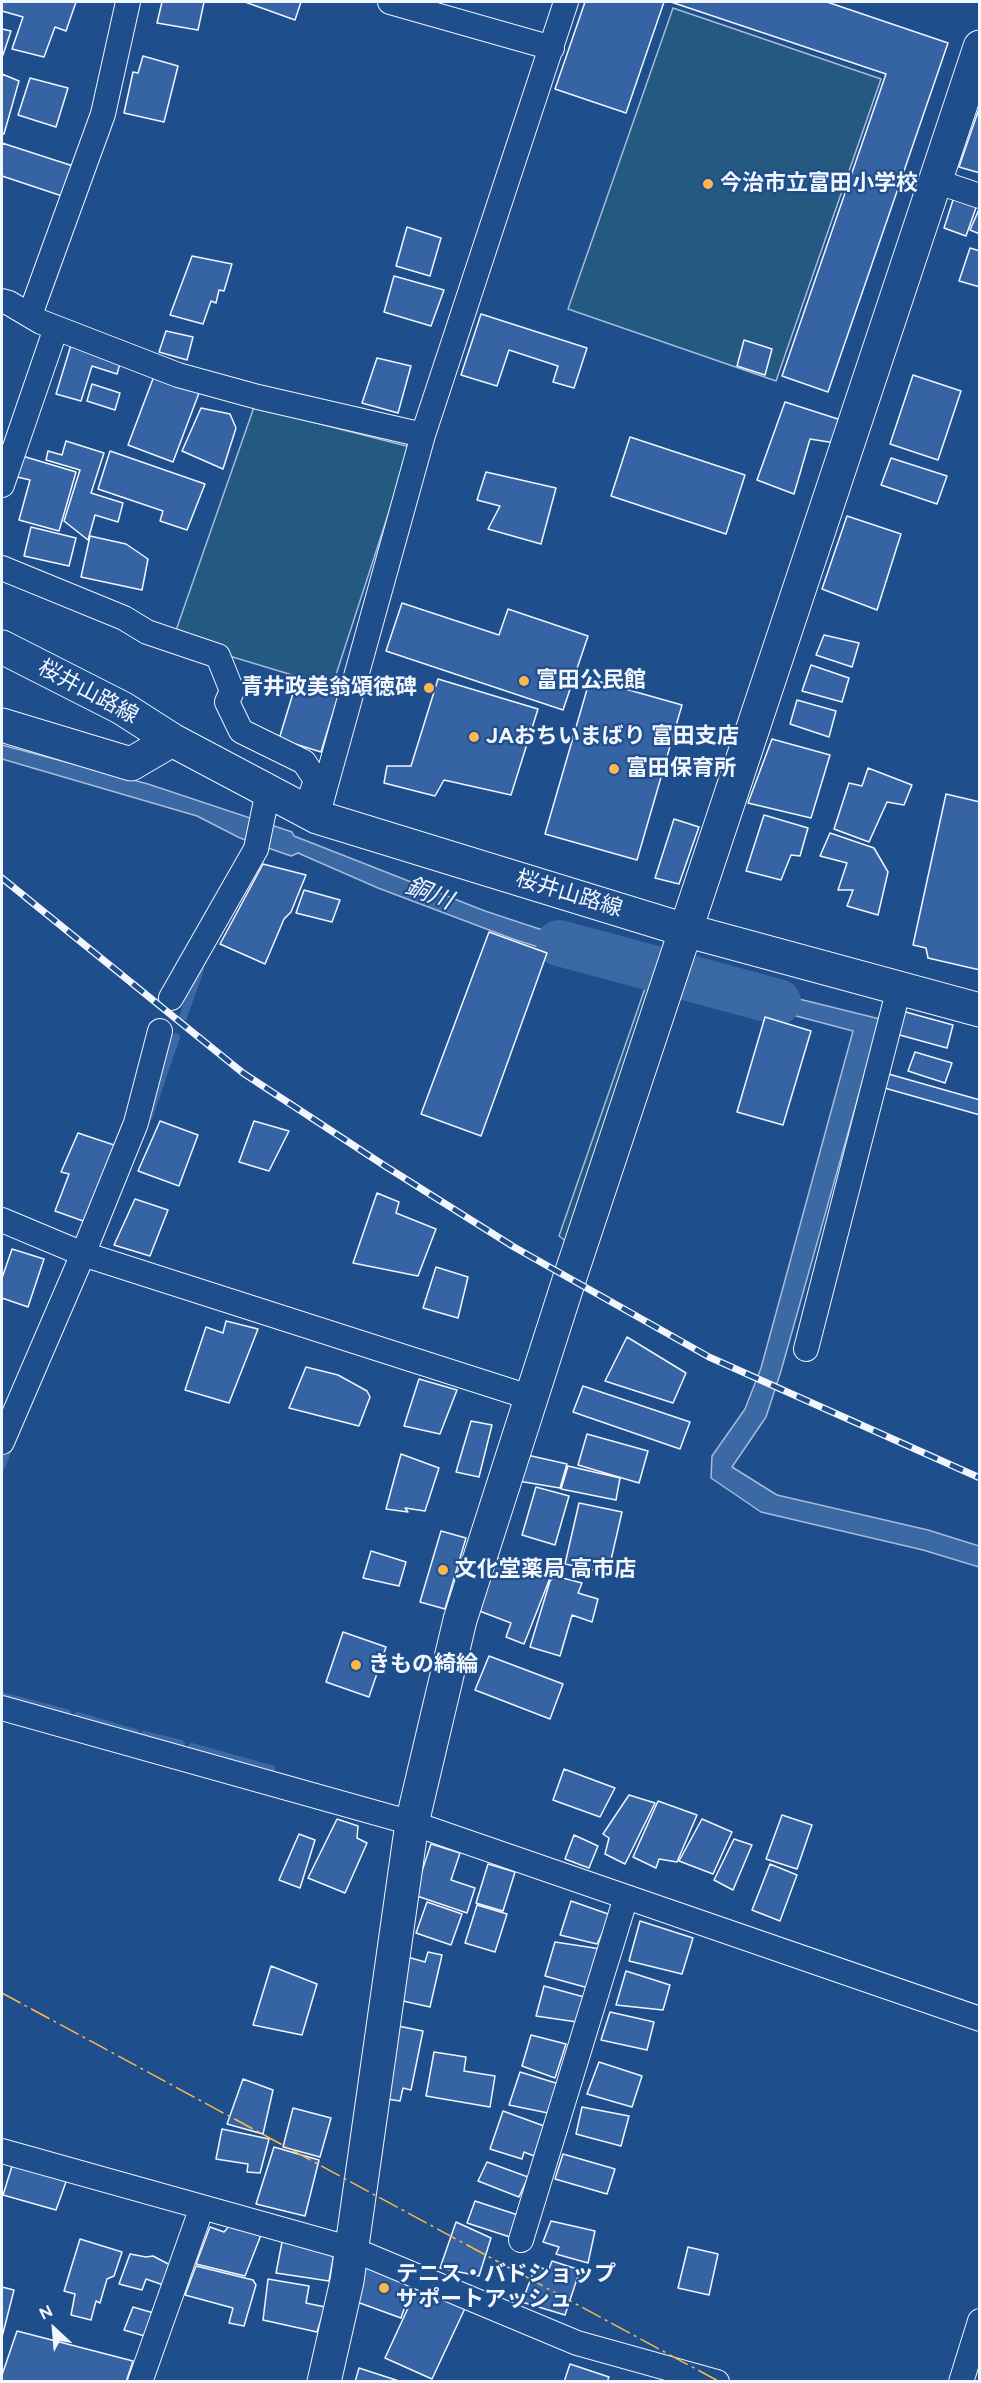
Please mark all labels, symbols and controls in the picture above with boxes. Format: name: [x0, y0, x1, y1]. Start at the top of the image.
place label: 今治市立富田小学校: [720, 171, 918, 197]
marker: 今治市立富田小学校: [701, 177, 715, 191]
street label: 桜井山路線: [33, 655, 143, 729]
place label: 富田公民館: [536, 668, 646, 694]
marker: 富田公民館: [517, 674, 531, 688]
place label: 青井政美翁頌徳碑: [241, 675, 417, 701]
marker: 青井政美翁頌徳碑: [422, 681, 436, 695]
place label: JAおちいまばり 富田支店: [486, 724, 739, 750]
marker: JAおちいまばり 富田支店: [467, 730, 481, 744]
place label: 富田保育所: [626, 756, 736, 782]
marker: 富田保育所: [607, 762, 621, 776]
street label: 桜井山路線: [513, 865, 625, 923]
water label: 銅川: [401, 872, 457, 916]
place label: 文化堂薬局 高市店: [455, 1557, 636, 1583]
marker: 文化堂薬局 高市店: [436, 1563, 450, 1577]
place label: きもの綺綸: [368, 1652, 478, 1678]
marker: きもの綺綸: [349, 1658, 363, 1672]
place label: テニス・バドショップ サポートアッシュ: [396, 2262, 616, 2314]
marker: テニス・バドショップ サポートアッシュ: [377, 2281, 391, 2295]
north arrow: [24, 2299, 84, 2359]
text: N: [36, 2301, 56, 2324]

